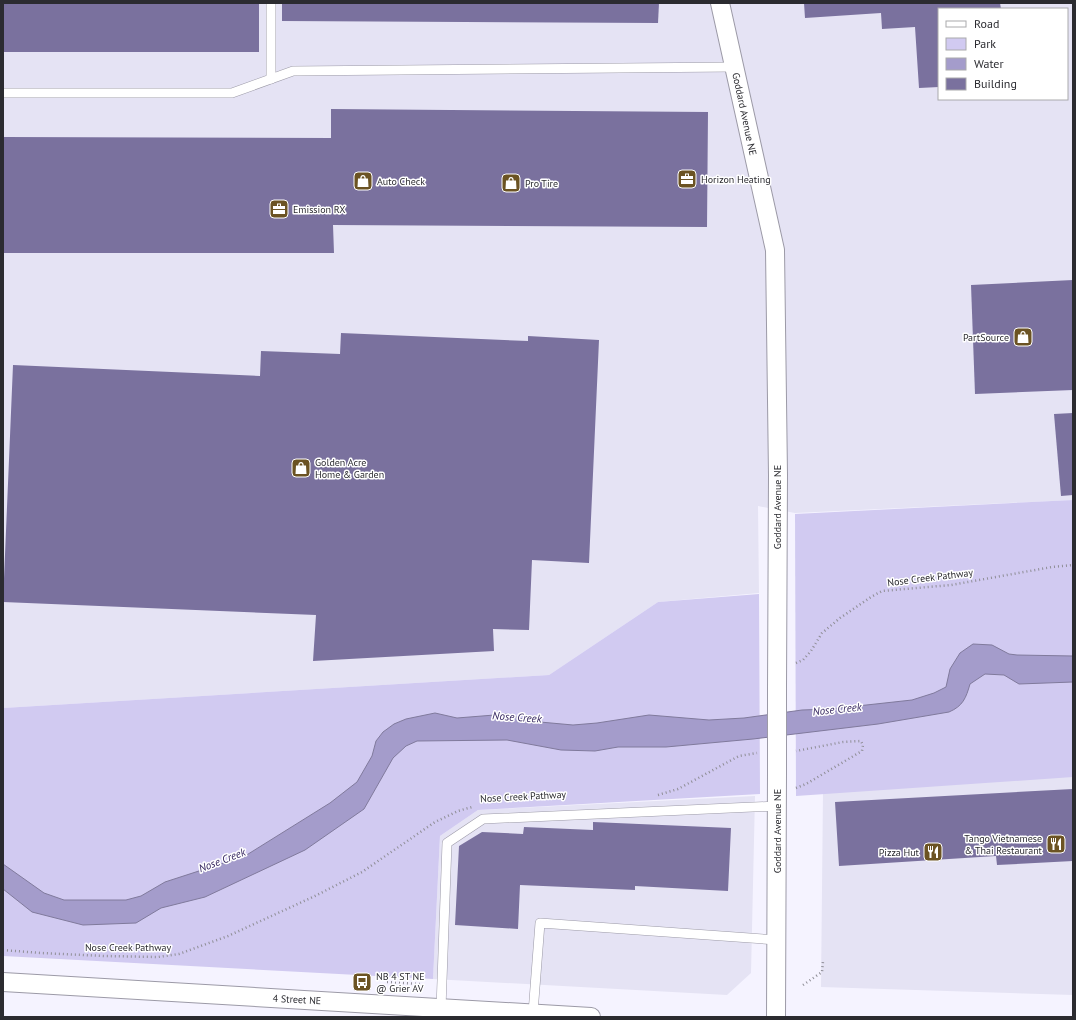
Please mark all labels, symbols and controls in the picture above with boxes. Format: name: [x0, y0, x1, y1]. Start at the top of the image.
legend: [938, 8, 1068, 100]
text: Road: [974, 16, 999, 31]
text: Park: [974, 36, 996, 51]
text: Water: [974, 56, 1004, 71]
street label: Goddard Avenue NE: [729, 72, 760, 157]
text: Building: [974, 76, 1017, 91]
office icon: Horizon Heating: [676, 168, 698, 190]
shop icon: Auto Check: [352, 170, 374, 192]
shop icon: Pro Tire: [500, 172, 522, 194]
place label: Horizon Heating: [701, 173, 771, 186]
place label: Auto Check: [377, 175, 425, 188]
place label: Pro Tire: [525, 177, 558, 190]
office icon: Emission RX: [268, 198, 290, 220]
place label: Emission RX: [293, 203, 346, 216]
shop icon: PartSource: [1012, 326, 1034, 348]
place label: PartSource: [963, 331, 1009, 344]
place label: Golden Acre Home & Garden: [315, 456, 384, 481]
shop icon: Golden Acre Home & Garden: [290, 457, 312, 479]
street label: Goddard Avenue NE: [771, 465, 784, 549]
street label: Nose Creek Pathway: [886, 566, 974, 589]
water label: Nose Creek: [812, 699, 863, 719]
water label: Nose Creek: [492, 708, 543, 726]
street label: Nose Creek Pathway: [480, 788, 567, 805]
street label: Goddard Avenue NE: [771, 789, 784, 873]
place label: Tango Vietnamese & Thai Restaurant: [964, 832, 1043, 857]
restaurant icon: Tango Vietnamese & Thai Restaurant: [1045, 833, 1067, 855]
restaurant icon: Pizza Hut: [922, 841, 944, 863]
water label: Nose Creek: [196, 844, 249, 875]
place label: Pizza Hut: [879, 846, 920, 859]
street label: Nose Creek Pathway: [85, 941, 171, 954]
place label: NB 4 ST NE @ Grier AV: [376, 970, 425, 995]
bus stop icon: NB 4 ST NE @ Grier AV: [351, 971, 373, 993]
street label: 4 Street NE: [272, 992, 321, 1007]

